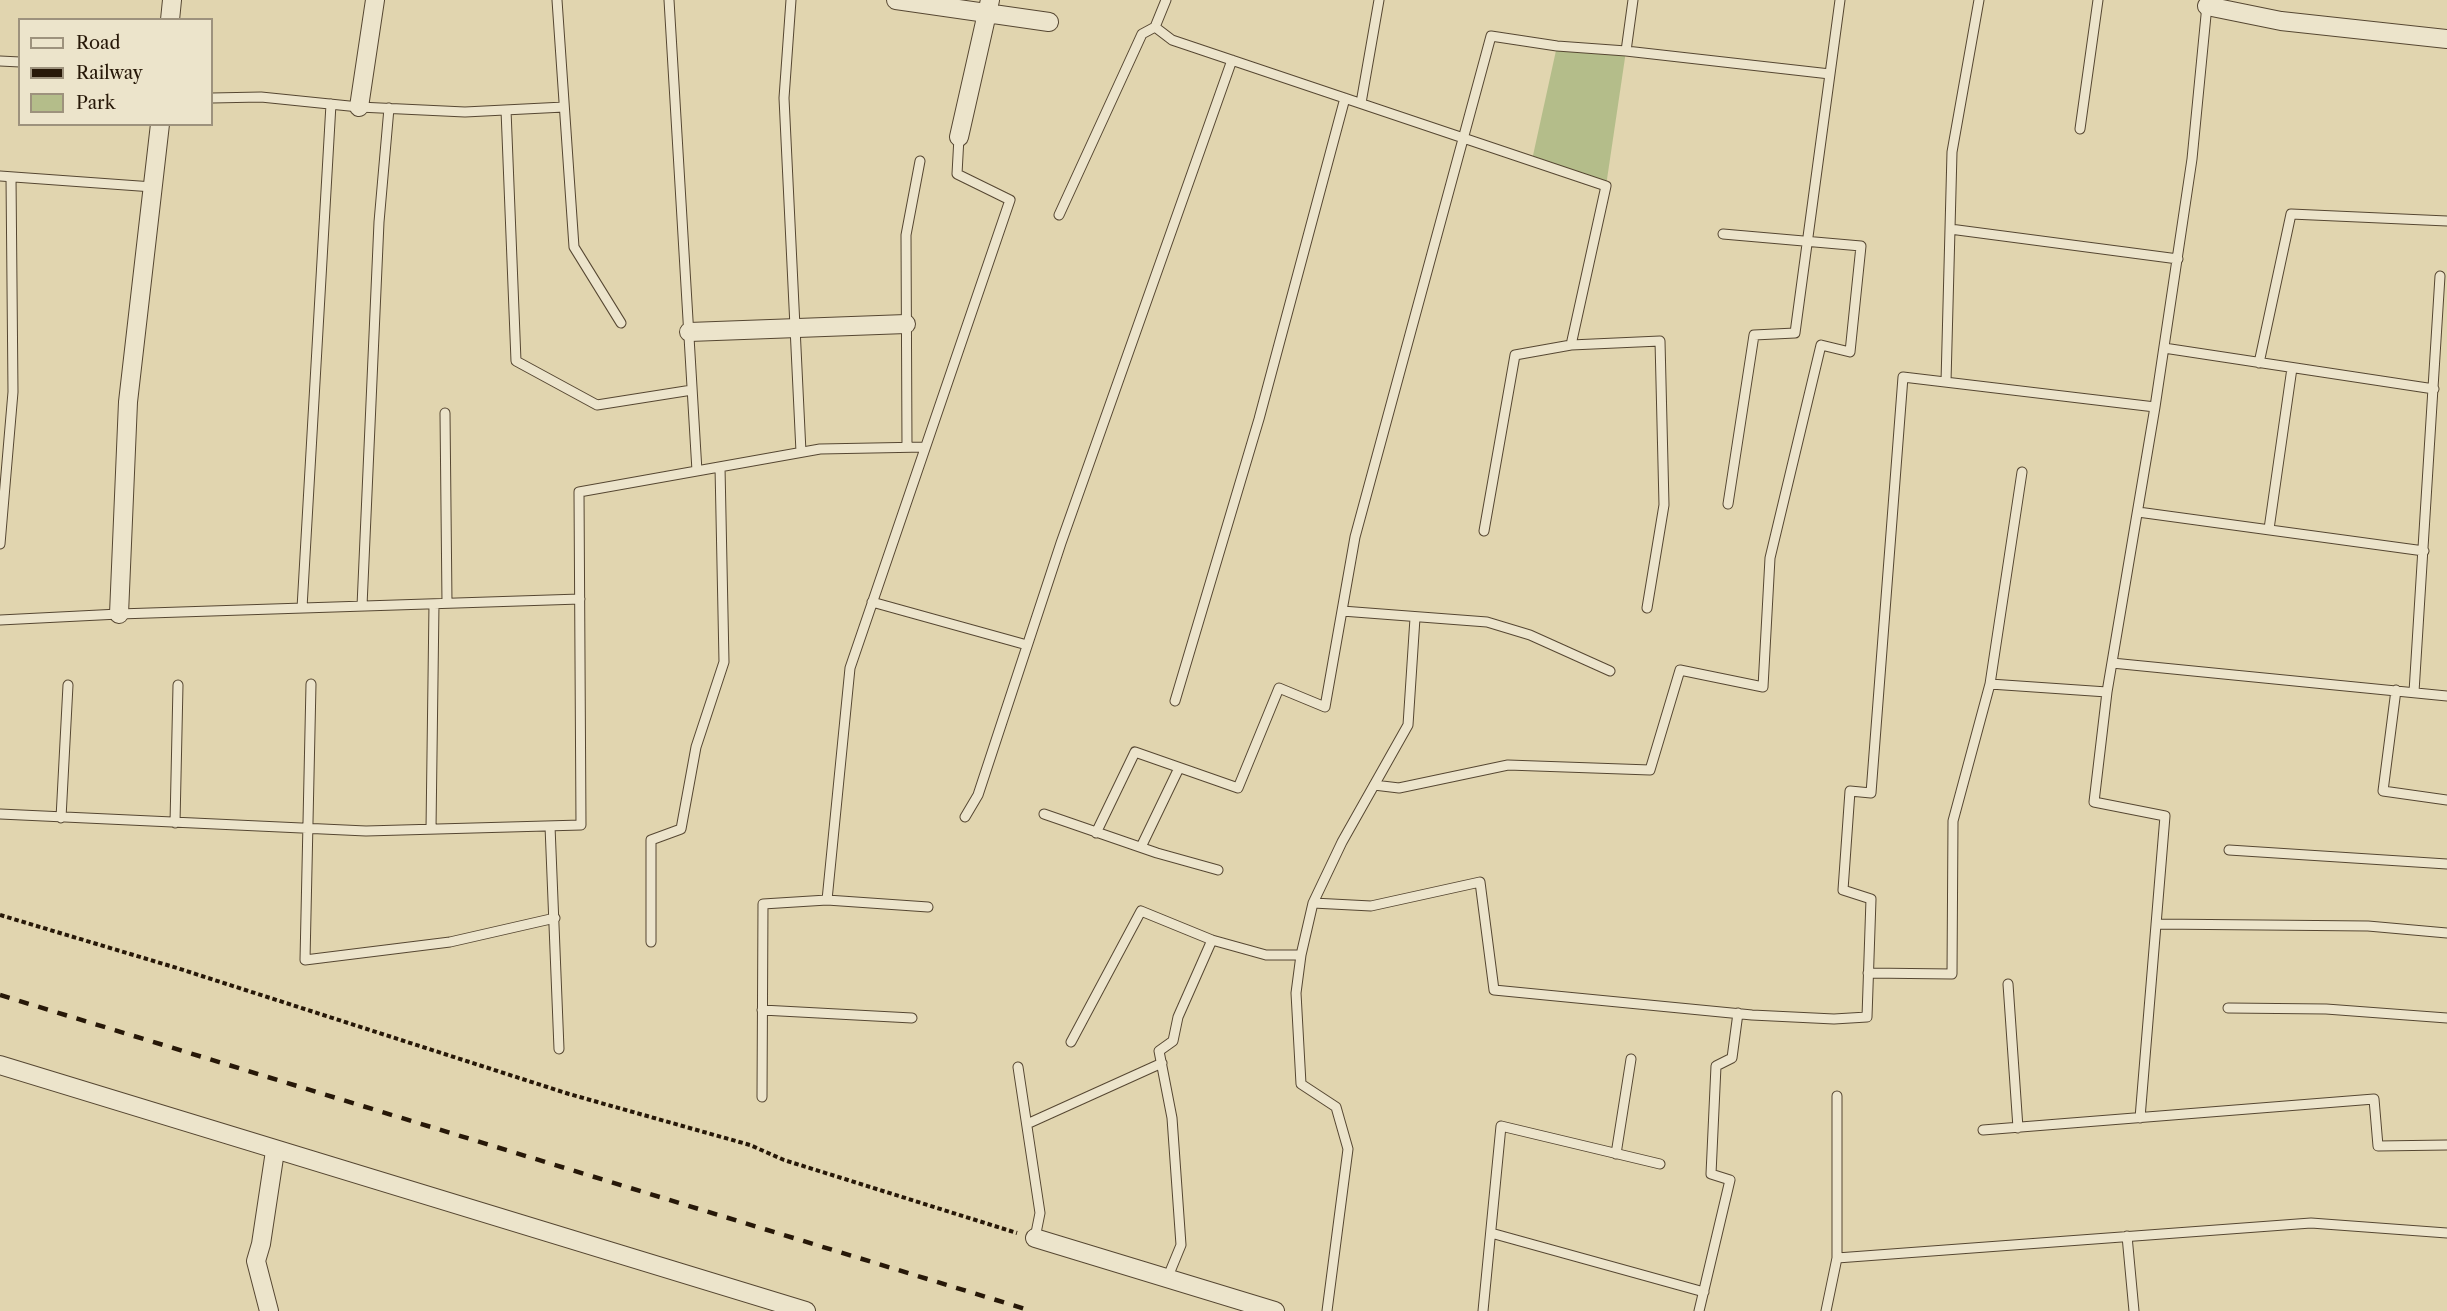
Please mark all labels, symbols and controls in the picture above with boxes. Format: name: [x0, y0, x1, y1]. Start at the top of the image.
legend: [18, 18, 213, 126]
text: Road: [76, 32, 121, 54]
text: Railway: [76, 62, 143, 84]
text: Park: [76, 92, 115, 114]

